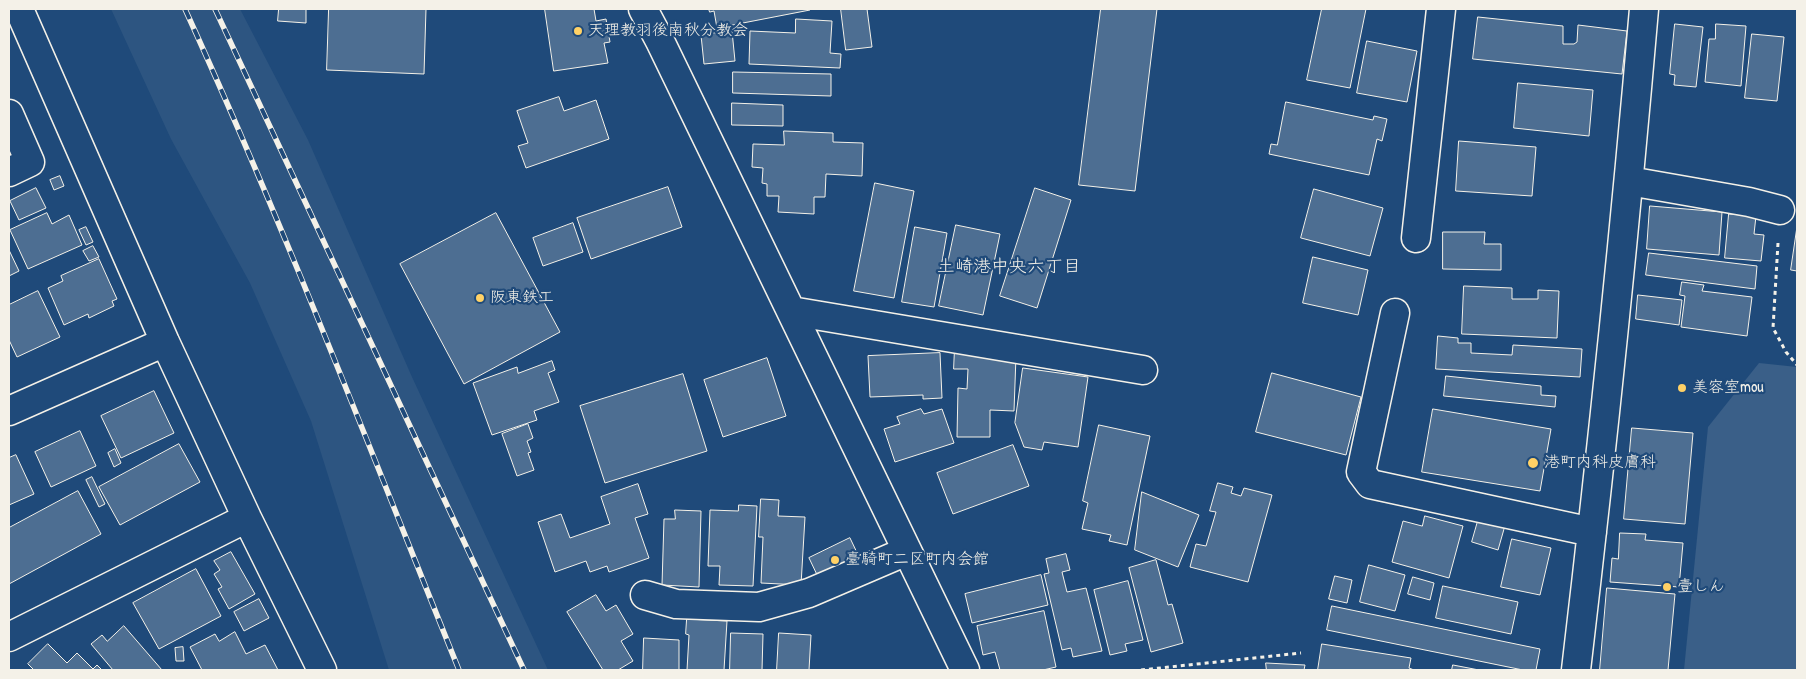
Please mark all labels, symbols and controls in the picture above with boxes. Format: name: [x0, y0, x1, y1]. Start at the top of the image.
place label: 天理教羽後南秋分教会: [588, 21, 748, 41]
marker: 天理教羽後南秋分教会: [572, 25, 584, 37]
district label: 土崎港中央六丁目: [937, 256, 1081, 278]
place label: 阪東鉄工: [490, 288, 554, 308]
marker: 阪東鉄工: [474, 292, 486, 304]
place label: 美容室mou: [1692, 378, 1764, 398]
marker: 美容室mou: [1676, 382, 1688, 394]
place label: 港町内科皮膚科: [1544, 453, 1656, 473]
marker: 港町内科皮膚科: [1526, 456, 1540, 470]
place label: 臺騎町二区町内会館: [845, 550, 989, 570]
marker: 臺騎町二区町内会館: [829, 554, 841, 566]
place label: 壹しん: [1677, 577, 1725, 597]
marker: 壹しん: [1661, 581, 1673, 593]

